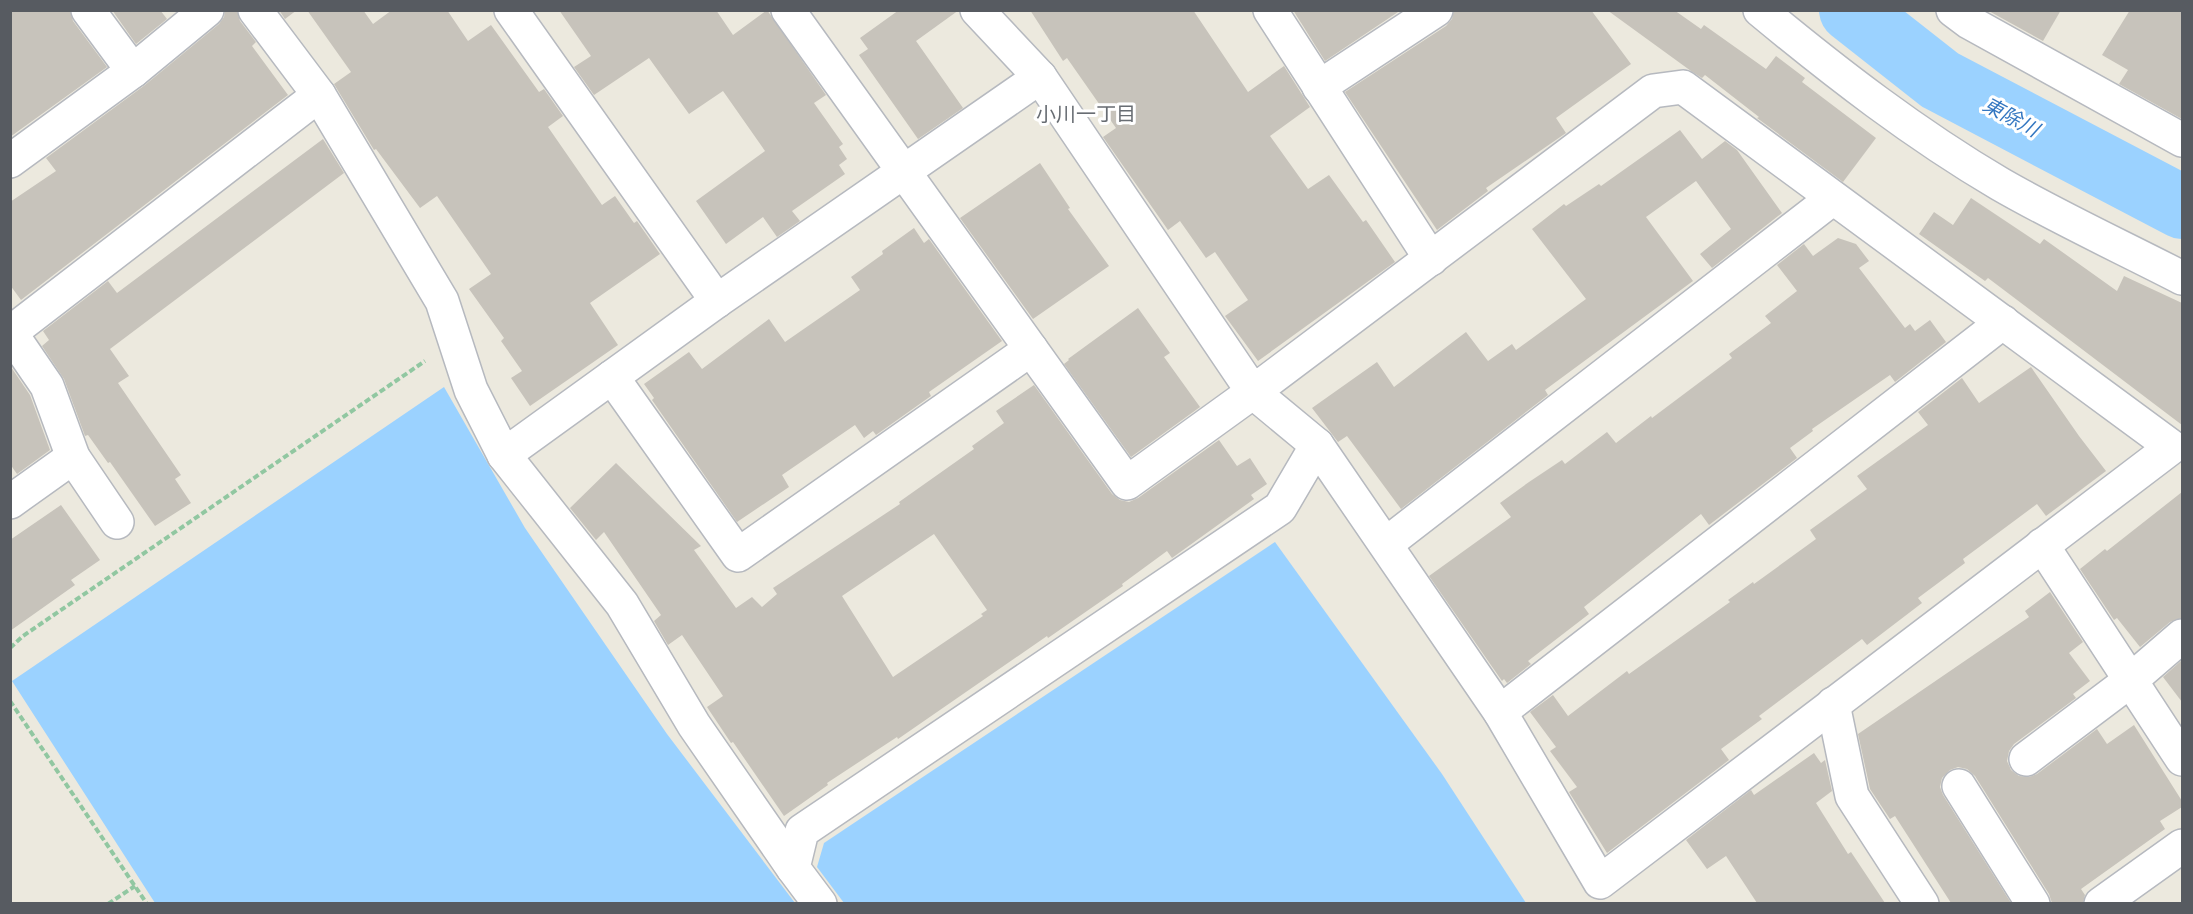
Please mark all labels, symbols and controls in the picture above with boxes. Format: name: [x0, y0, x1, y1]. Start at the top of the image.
water label: 東除川: [1979, 92, 2045, 143]
district label: 小川一丁目: [1036, 102, 1136, 126]

